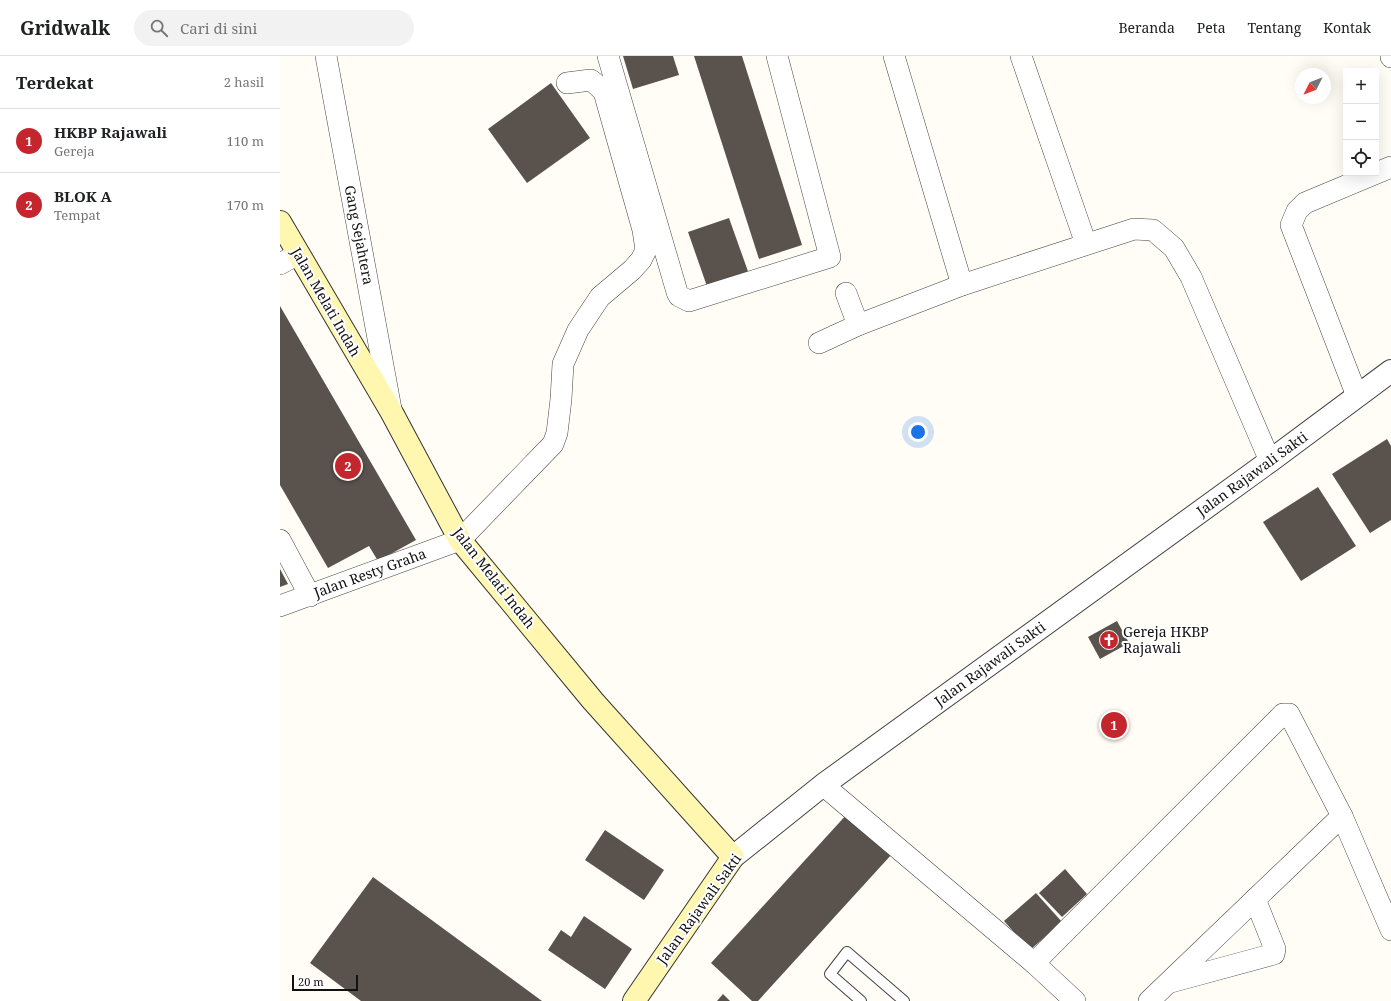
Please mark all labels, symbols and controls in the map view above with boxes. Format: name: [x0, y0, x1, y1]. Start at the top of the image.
search box: [134, 10, 414, 46]
text: Gridwalk: [20, 15, 110, 41]
icon: search: [148, 17, 170, 39]
text: Cari di sini: [180, 18, 257, 38]
text: Beranda: [1118, 18, 1175, 37]
text: Peta: [1197, 18, 1226, 37]
text: Tentang: [1248, 18, 1301, 37]
text: Kontak: [1323, 18, 1371, 37]
north arrow: [1295, 68, 1331, 104]
map controls: [1343, 68, 1379, 176]
button: +: [1343, 68, 1379, 104]
text: Terdekat: [16, 71, 94, 94]
text: 2 hasil: [224, 73, 264, 91]
button: −: [1343, 104, 1379, 140]
text: HKBP Rajawali: [54, 122, 167, 142]
text: 1: [25, 132, 33, 150]
text: 110 m: [227, 132, 264, 150]
button: locate: [1343, 140, 1379, 176]
text: Gereja: [54, 142, 95, 160]
street label: Gang Sejahtera: [341, 184, 378, 286]
text: BLOK A: [54, 186, 112, 206]
text: 2: [25, 196, 33, 214]
text: 170 m: [227, 196, 264, 214]
text: Tempat: [54, 206, 100, 224]
street label: Jalan Melati Indah: [287, 243, 366, 360]
your location: [908, 422, 928, 442]
street label: Jalan Rajawali Sakti: [1192, 427, 1311, 521]
pin: 2: [335, 451, 361, 481]
street label: Jalan Melati Indah: [448, 523, 540, 632]
street label: Jalan Resty Graha: [310, 543, 429, 602]
street label: Jalan Rajawali Sakti: [930, 617, 1049, 711]
place label: Gereja HKBP Rajawali: [1123, 622, 1209, 657]
church icon: Gereja HKBP Rajawali: [1098, 629, 1120, 651]
pin: 1: [1101, 710, 1127, 740]
street label: Jalan Rajawali Sakti: [651, 849, 746, 969]
scale bar: [292, 973, 358, 992]
text: 20 m: [298, 974, 324, 989]

